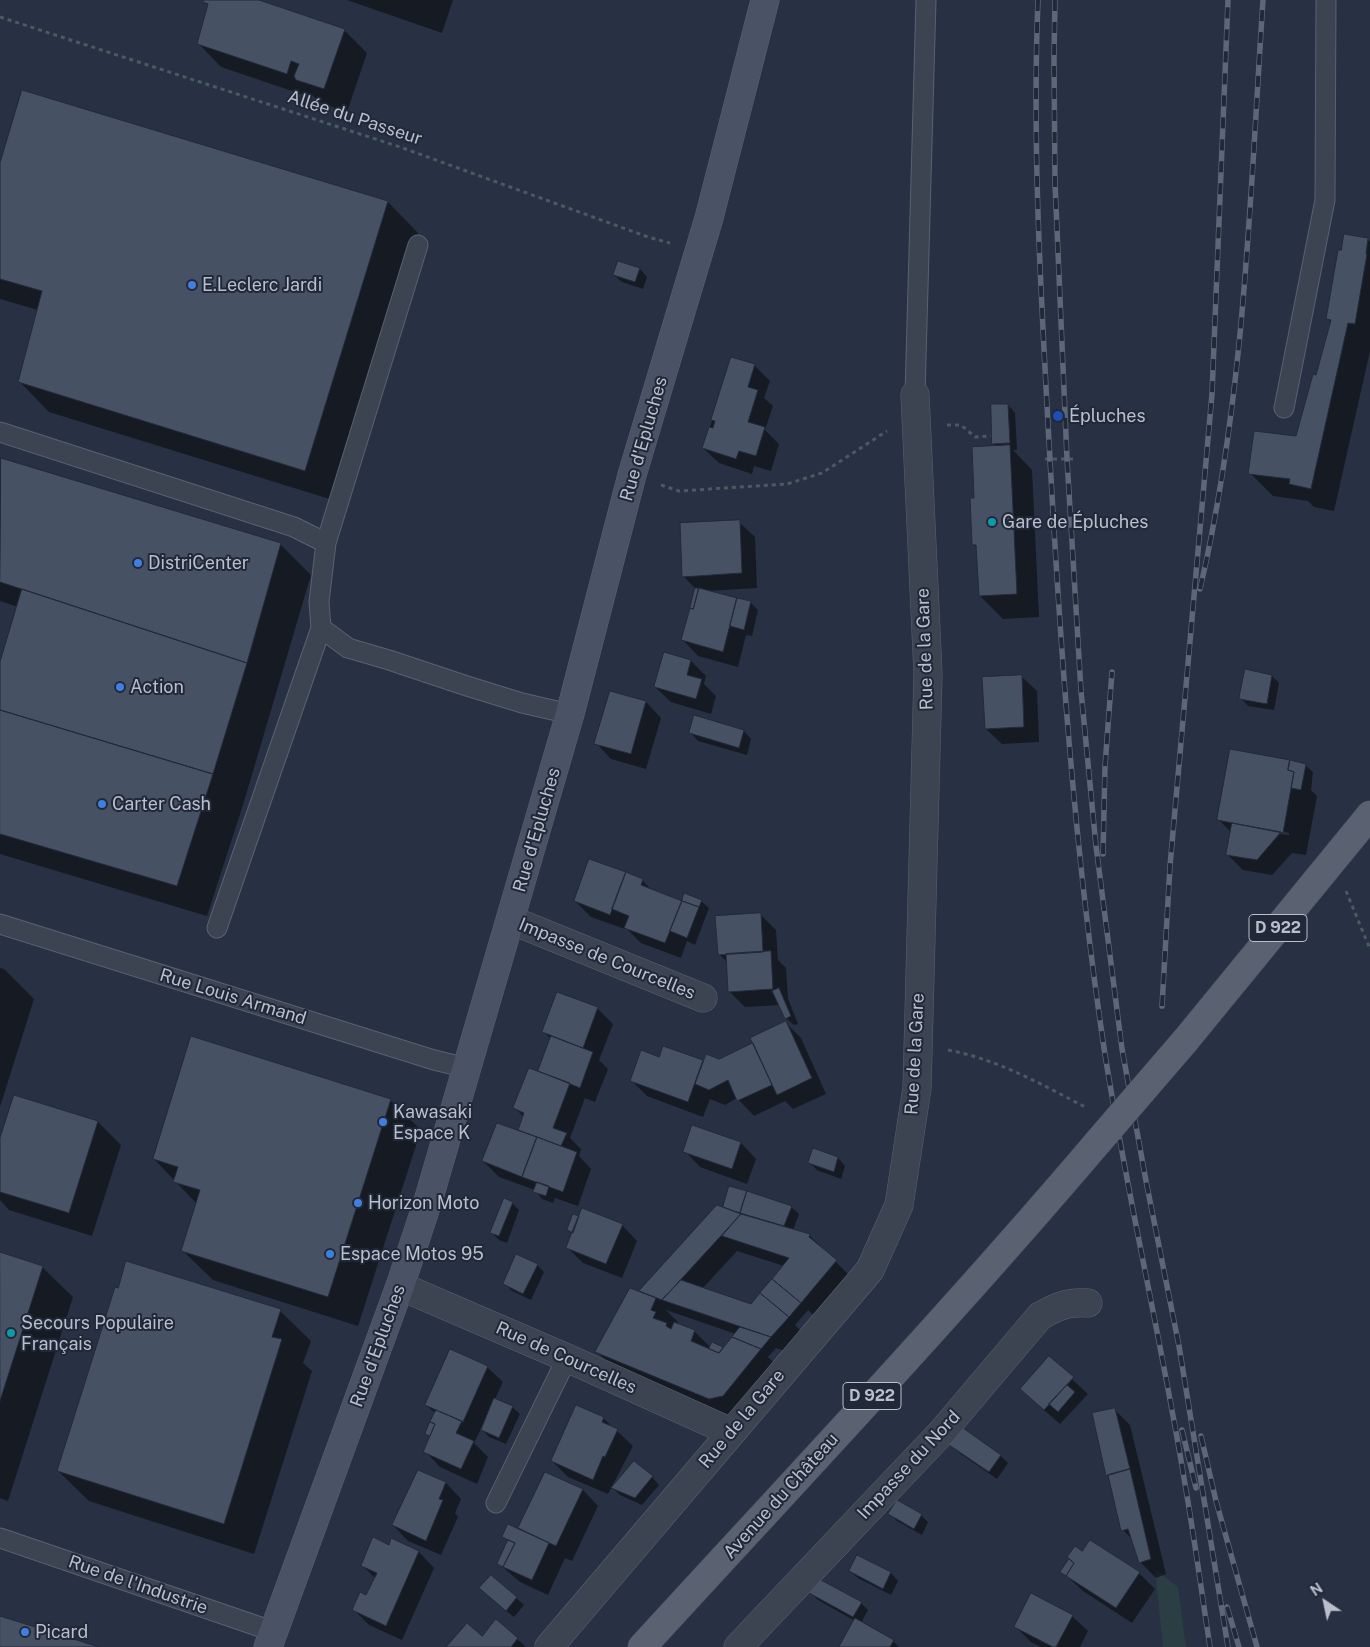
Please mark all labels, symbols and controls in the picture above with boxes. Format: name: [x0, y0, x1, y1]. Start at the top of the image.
street label: Allée du Passeur: [285, 86, 425, 150]
place label: E.Leclerc Jardi: [202, 274, 322, 296]
marker: E.Leclerc Jardi: [186, 279, 198, 291]
street label: Rue d'Epluches: [616, 374, 672, 504]
place label: Épluches: [1069, 405, 1146, 427]
marker: Épluches: [1051, 409, 1065, 423]
place label: Gare de Épluches: [1002, 511, 1148, 533]
marker: Gare de Épluches: [986, 516, 998, 528]
place label: DistriCenter: [148, 552, 249, 574]
marker: DistriCenter: [132, 557, 144, 569]
street label: Rue de la Gare: [912, 588, 938, 710]
place label: Action: [130, 676, 184, 698]
marker: Action: [114, 681, 126, 693]
street label: Rue d'Epluches: [509, 765, 565, 895]
place label: Carter Cash: [112, 793, 211, 815]
marker: Carter Cash: [96, 798, 108, 810]
street label: Impasse de Courcelles: [516, 914, 698, 1004]
road number: D 922: [1249, 914, 1307, 941]
street label: Rue Louis Armand: [157, 964, 309, 1030]
street label: Rue de la Gare: [901, 992, 929, 1116]
place label: Kawasaki Espace K: [393, 1101, 472, 1144]
marker: Kawasaki Espace K: [377, 1116, 389, 1128]
place label: Horizon Moto: [368, 1192, 479, 1214]
marker: Horizon Moto: [352, 1197, 364, 1209]
place label: Espace Motos 95: [340, 1243, 484, 1265]
marker: Espace Motos 95: [324, 1248, 336, 1260]
street label: Rue d'Epluches: [346, 1282, 410, 1410]
place label: Secours Populaire Français: [21, 1312, 174, 1355]
street label: Rue de Courcelles: [492, 1317, 640, 1399]
marker: Secours Populaire Français: [5, 1327, 17, 1339]
street label: Rue de la Gare: [694, 1365, 790, 1473]
road number: D 922: [843, 1382, 901, 1410]
street label: Impasse du Nord: [853, 1406, 965, 1524]
street label: Avenue du Château: [719, 1429, 843, 1563]
street label: Rue de l'Industrie: [66, 1551, 210, 1619]
north arrow: [1300, 1577, 1350, 1627]
text: N: [1308, 1580, 1326, 1599]
place label: Picard: [35, 1621, 88, 1643]
marker: Picard: [19, 1626, 31, 1638]

